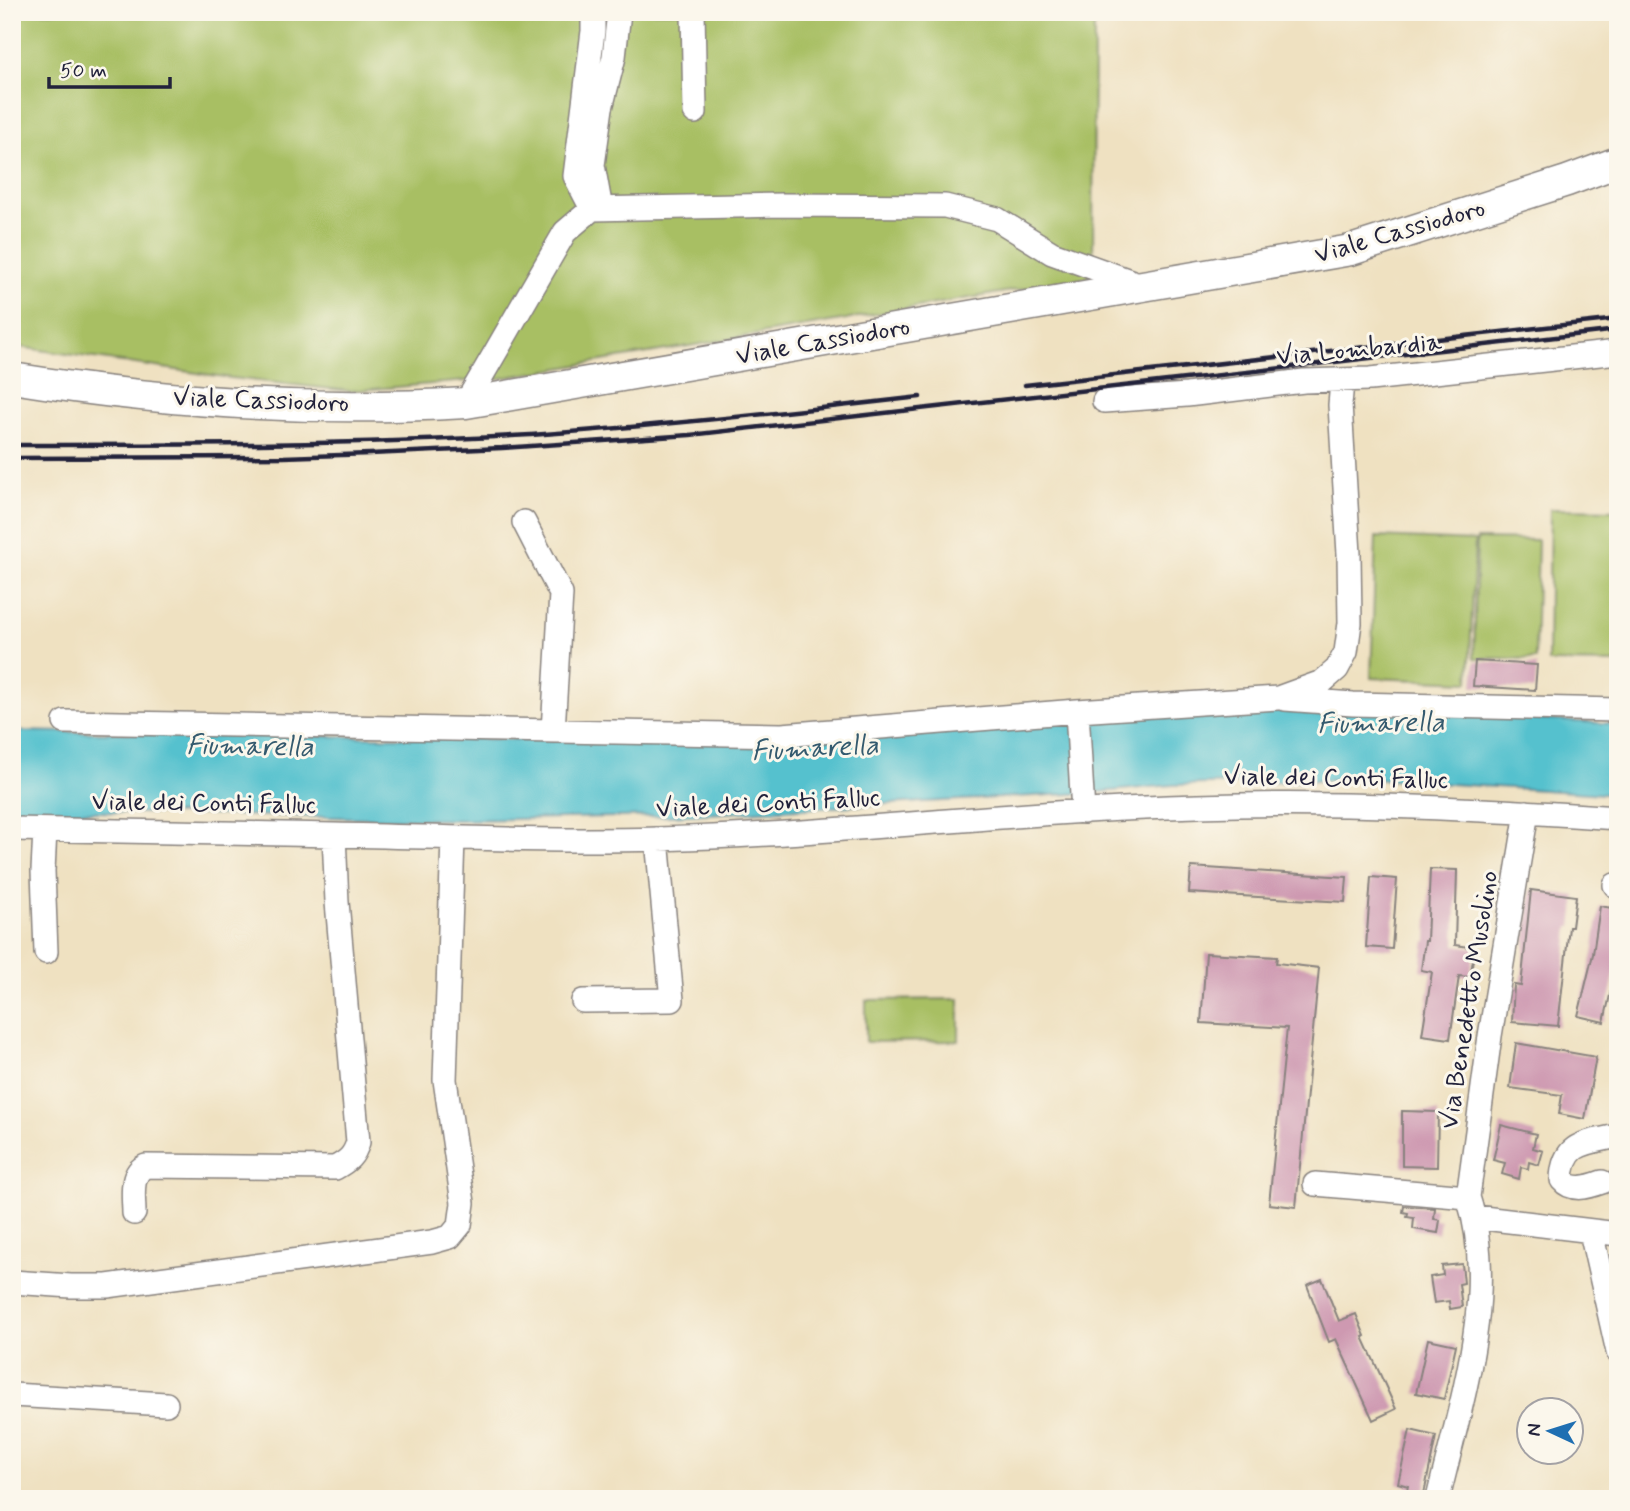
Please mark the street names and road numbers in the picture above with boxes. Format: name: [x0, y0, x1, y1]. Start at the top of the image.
street label: Viale Cassiodoro: [1311, 191, 1489, 273]
street label: Viale Cassiodoro: [733, 310, 913, 374]
street label: Via Lombardia: [1275, 326, 1444, 374]
street label: Viale Cassiodoro: [172, 381, 350, 421]
street label: Viale dei Conti Falluc: [1223, 760, 1449, 798]
street label: Viale dei Conti Falluc: [655, 781, 881, 827]
street label: Viale dei Conti Falluc: [91, 785, 317, 823]
street label: Via Benedetto Musolino: [1433, 868, 1507, 1132]

